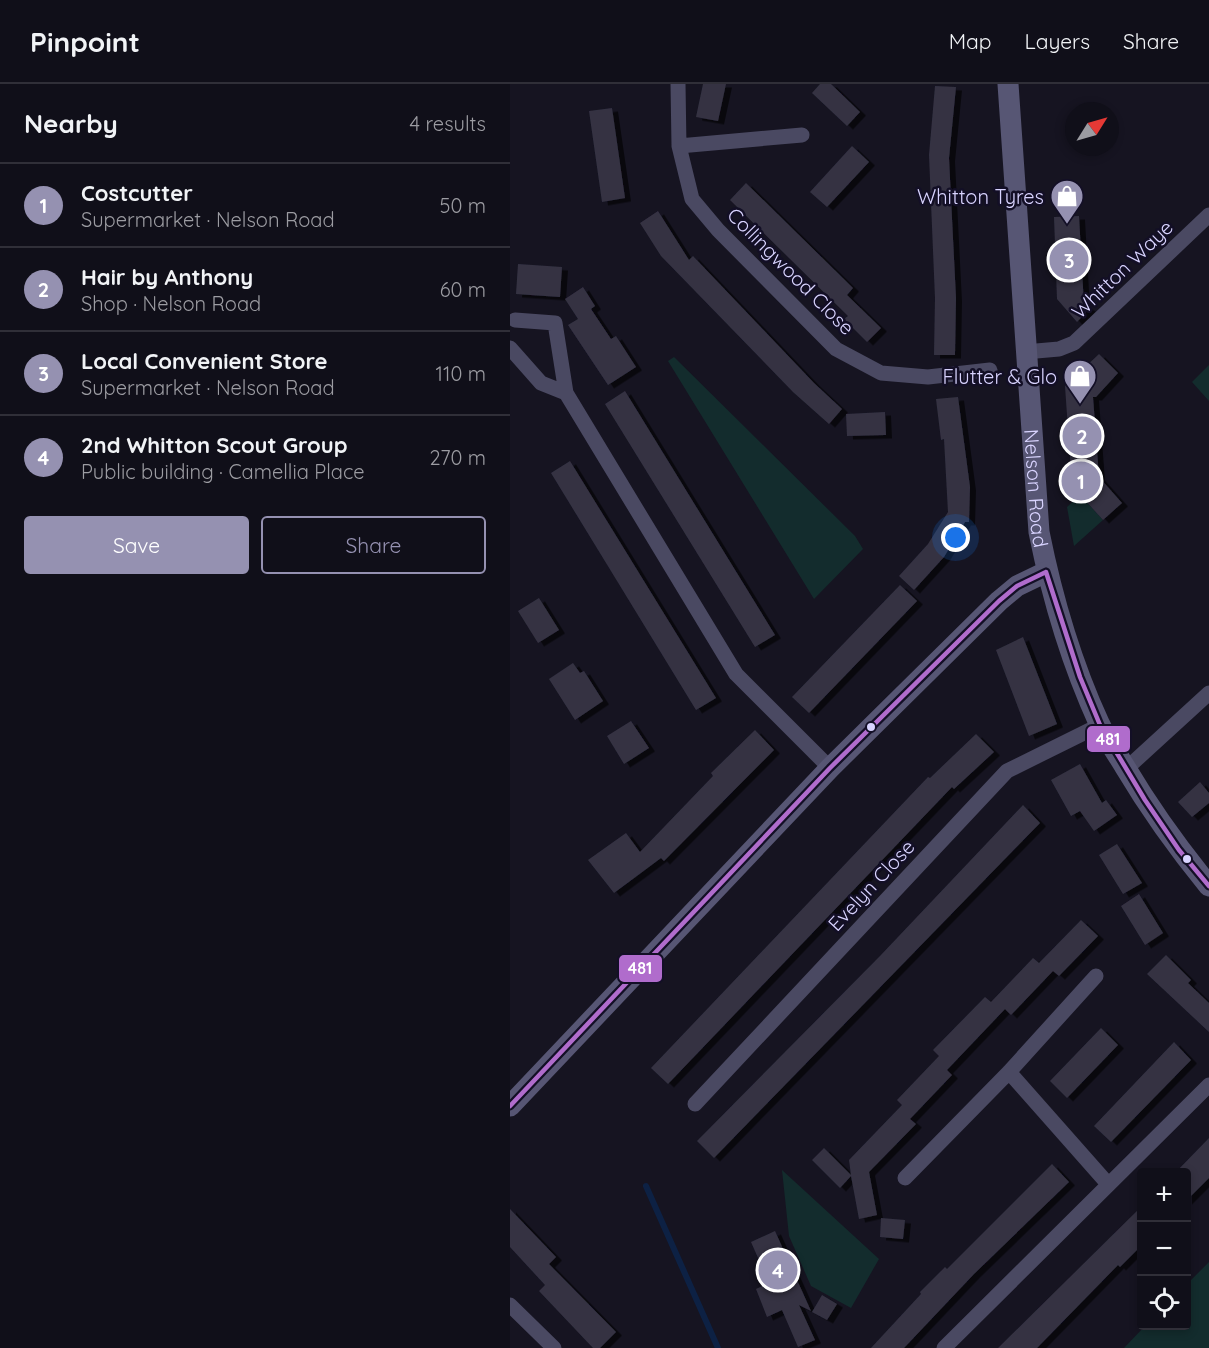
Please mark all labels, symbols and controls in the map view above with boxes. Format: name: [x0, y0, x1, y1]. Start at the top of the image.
text: Pinpoint: [30, 24, 140, 59]
text: Map: [949, 28, 992, 54]
text: Layers: [1025, 28, 1090, 54]
text: Share: [1123, 28, 1179, 54]
north arrow: [1065, 102, 1119, 156]
text: Nearby: [24, 107, 118, 140]
text: 4 results: [410, 111, 486, 136]
shop icon: Whitton Tyres: [1049, 178, 1085, 225]
text: Costcutter: [81, 179, 193, 207]
place label: Whitton Tyres: [917, 184, 1044, 209]
text: 1: [40, 193, 47, 218]
text: 50 m: [440, 193, 486, 218]
street label: Collingwood Close: [722, 202, 860, 340]
text: Supermarket · Nelson Road: [81, 207, 335, 232]
street label: Whitton Waye: [1066, 214, 1178, 324]
pin: 3: [1050, 238, 1088, 282]
text: Hair by Anthony: [81, 263, 253, 291]
text: 2: [38, 277, 49, 302]
text: 60 m: [440, 277, 486, 302]
text: Shop · Nelson Road: [81, 291, 261, 316]
text: Local Convenient Store: [81, 347, 328, 375]
shop icon: Flutter & Glo: [1062, 358, 1098, 405]
text: 3: [38, 361, 49, 386]
text: 110 m: [436, 361, 486, 386]
place label: Flutter & Glo: [942, 364, 1057, 389]
text: Supermarket · Nelson Road: [81, 375, 335, 400]
pin: 2: [1062, 414, 1102, 458]
street label: Nelson Road: [1019, 428, 1054, 549]
text: 2nd Whitton Scout Group: [81, 431, 348, 459]
text: 4: [38, 445, 49, 470]
text: 270 m: [429, 445, 486, 470]
pin: 1: [1062, 458, 1100, 504]
text: Public building · Camellia Place: [81, 459, 365, 484]
button: Save: [24, 516, 249, 574]
button: Share: [261, 516, 486, 574]
your location: [941, 523, 970, 552]
unlabelled marker: [865, 721, 877, 733]
line badge: 481: [1086, 725, 1131, 753]
text: 481: [1096, 729, 1120, 749]
street label: Evelyn Close: [822, 834, 920, 936]
unlabelled marker: [1181, 853, 1193, 865]
line badge: 481: [618, 954, 663, 983]
text: 481: [628, 958, 652, 978]
map controls: [1137, 1168, 1191, 1330]
button: +: [1137, 1168, 1191, 1222]
button: −: [1137, 1222, 1191, 1276]
pin: 4: [758, 1248, 798, 1292]
button: locate: [1137, 1276, 1191, 1330]

